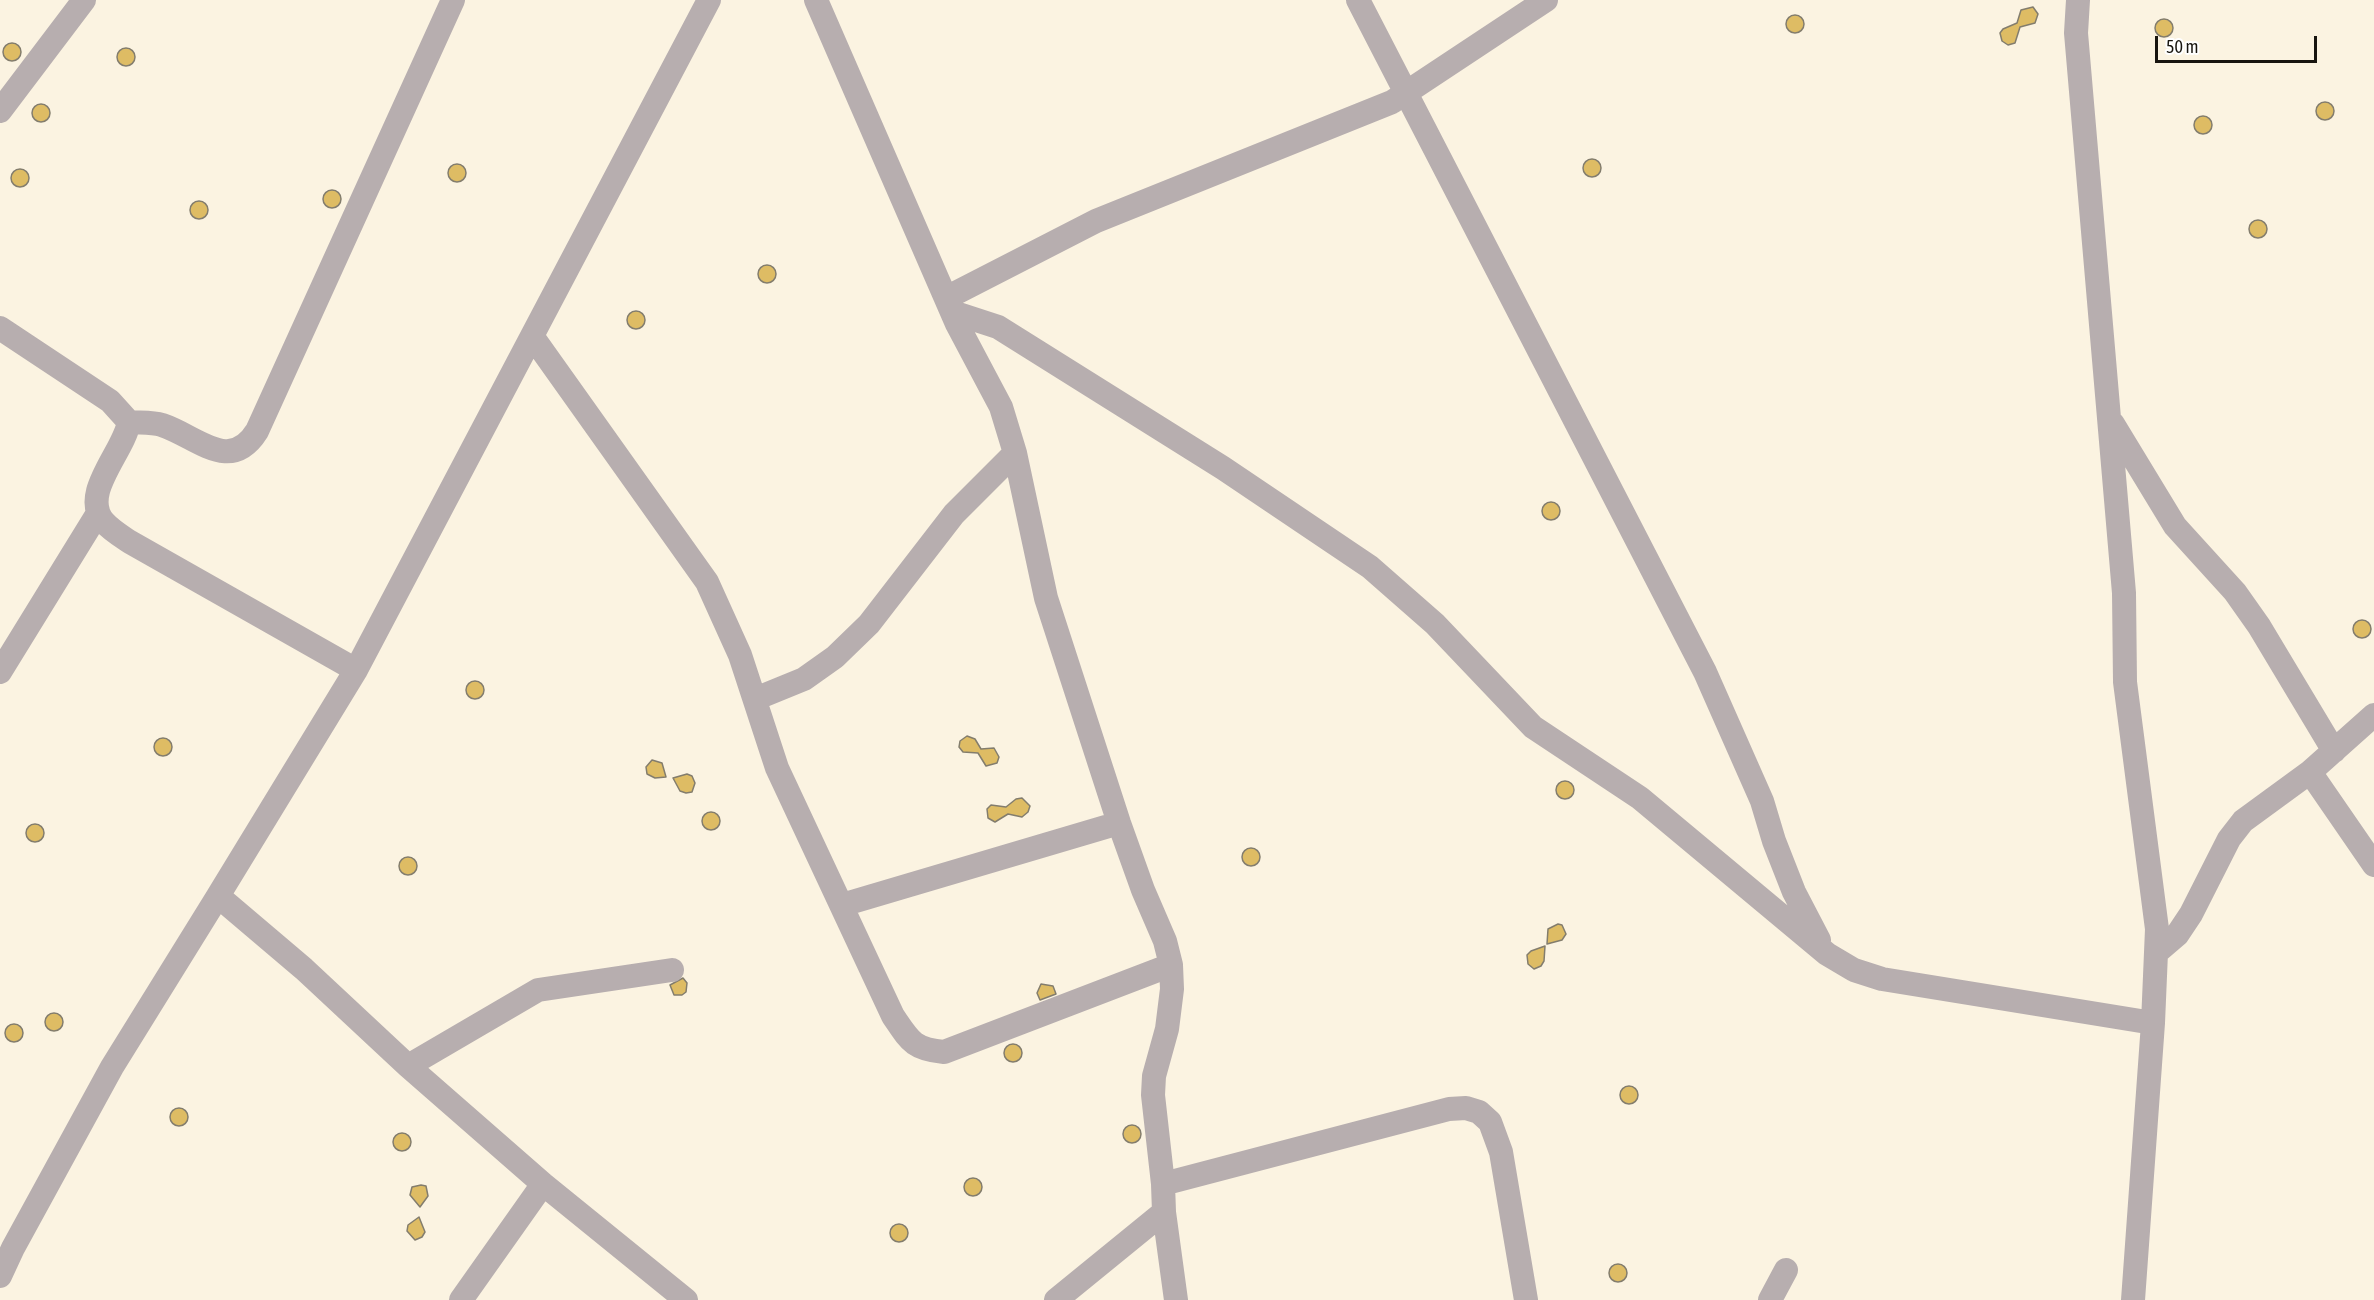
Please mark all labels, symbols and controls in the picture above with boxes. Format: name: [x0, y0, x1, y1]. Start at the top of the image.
scale bar: [2158, 24, 2320, 62]
text: 50 m: [2166, 36, 2198, 57]

